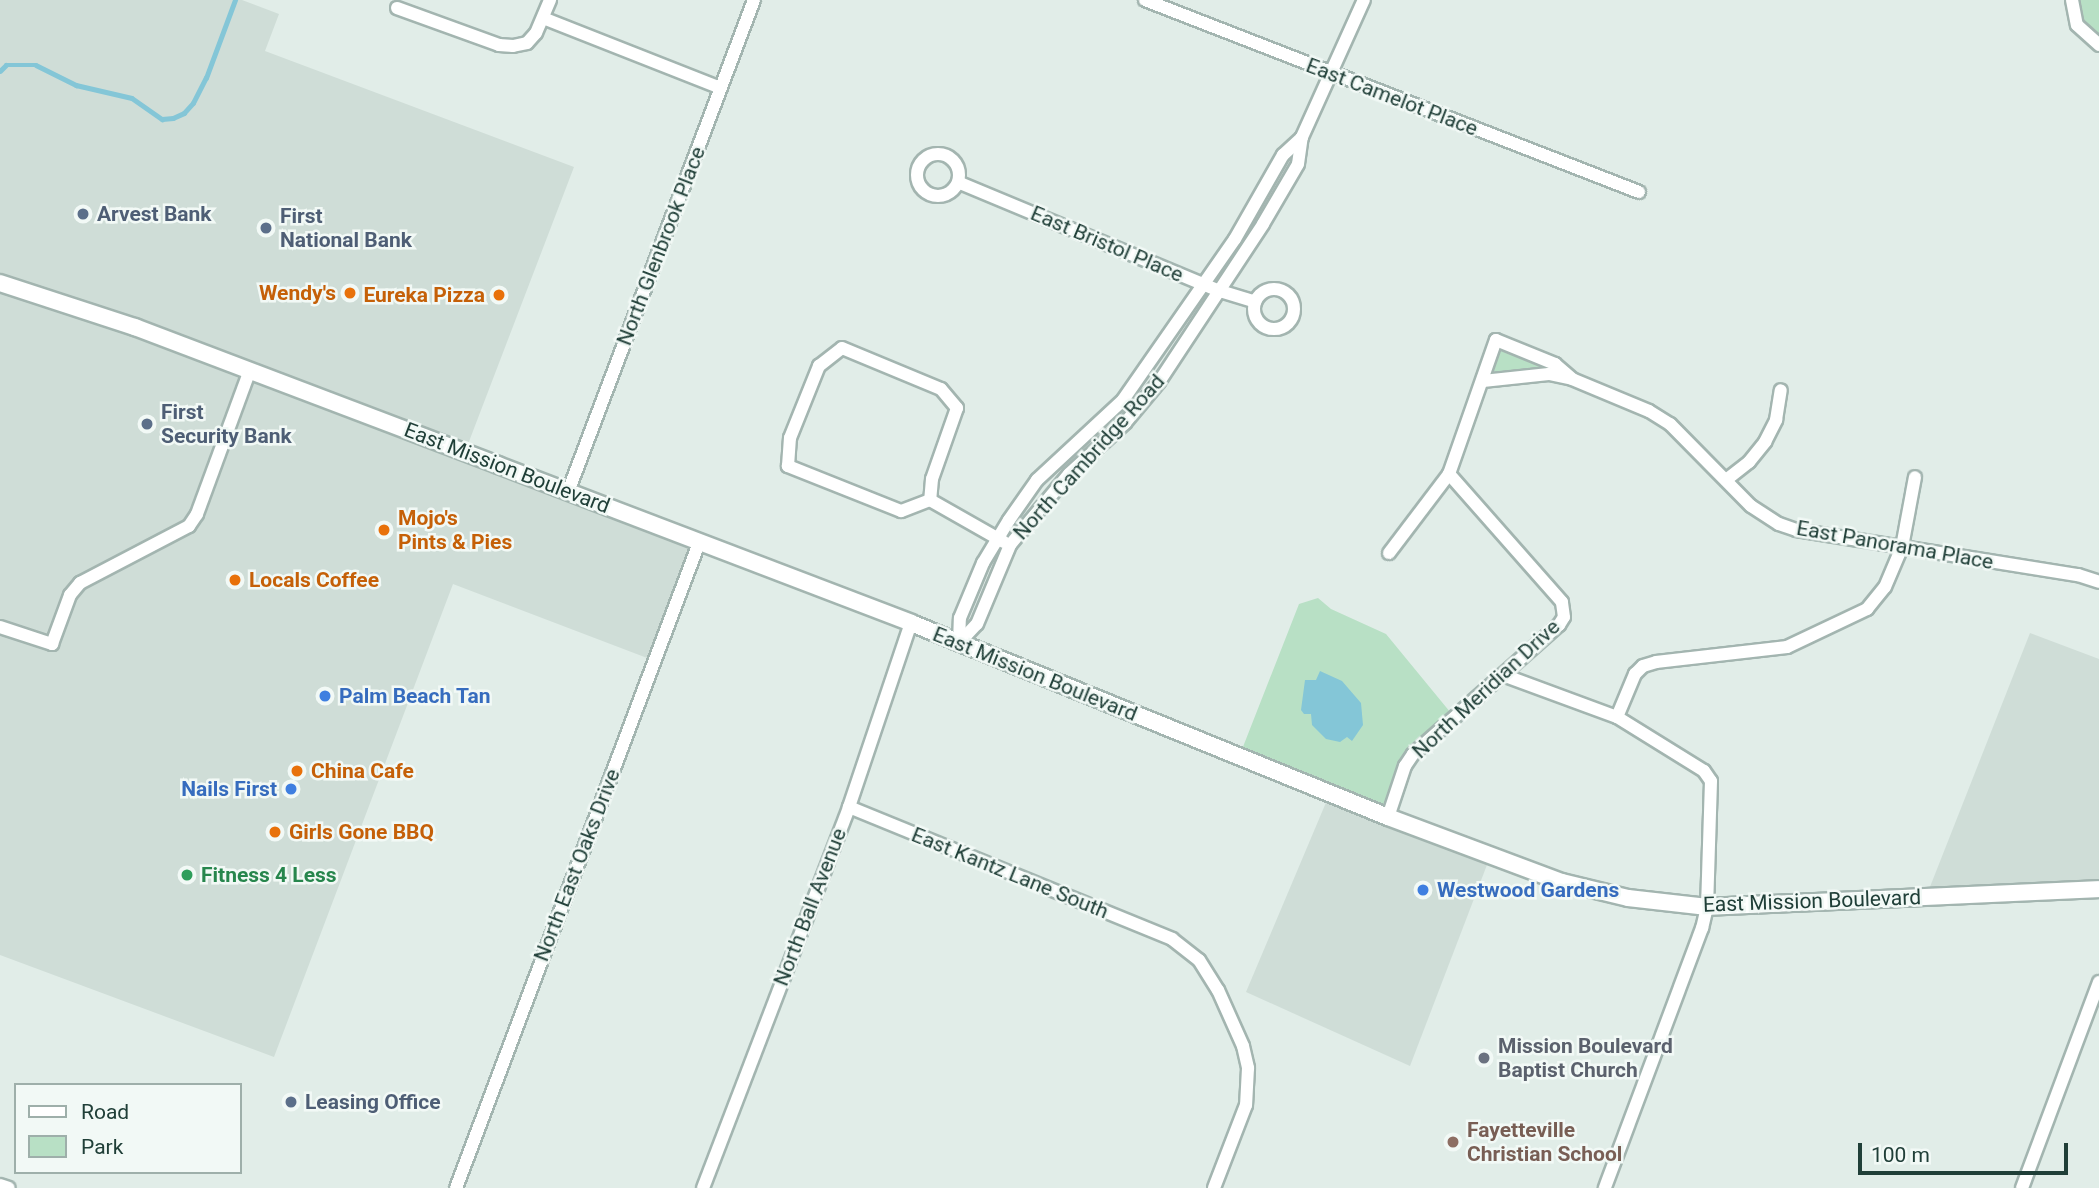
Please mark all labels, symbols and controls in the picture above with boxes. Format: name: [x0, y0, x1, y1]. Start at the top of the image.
street label: East Camelot Place: [1303, 53, 1481, 141]
street label: North Glenbrook Place: [611, 143, 711, 349]
place label: Arvest Bank: [97, 201, 212, 227]
street label: East Bristol Place: [1027, 201, 1187, 287]
place label: First National Bank: [280, 203, 412, 253]
marker: Arvest Bank: [75, 206, 91, 222]
marker: First National Bank: [258, 220, 274, 236]
place label: Wendy's: [259, 280, 336, 306]
place label: Eureka Pizza: [363, 282, 485, 308]
marker: Wendy's: [342, 285, 358, 301]
marker: Eureka Pizza: [491, 287, 507, 303]
street label: North Cambridge Road: [1008, 369, 1170, 545]
place label: First Security Bank: [161, 399, 292, 449]
marker: First Security Bank: [139, 416, 155, 432]
street label: East Mission Boulevard: [401, 417, 613, 519]
place label: Mojo's Pints & Pies: [398, 505, 512, 555]
street label: East Panorama Place: [1795, 515, 1995, 575]
marker: Mojo's Pints & Pies: [376, 522, 392, 538]
place label: Locals Coffee: [249, 567, 379, 593]
marker: Locals Coffee: [227, 572, 243, 588]
street label: North Meridian Drive: [1407, 614, 1565, 764]
street label: East Mission Boulevard: [929, 621, 1141, 727]
place label: Palm Beach Tan: [339, 683, 491, 709]
marker: Palm Beach Tan: [317, 688, 333, 704]
place label: China Cafe: [311, 758, 414, 784]
marker: China Cafe: [289, 763, 305, 779]
street label: North East Oaks Drive: [529, 765, 625, 965]
place label: Nails First: [181, 776, 277, 802]
marker: Nails First: [283, 781, 299, 797]
place label: Girls Gone BBQ: [289, 819, 434, 845]
street label: East Kantz Lane South: [908, 822, 1112, 924]
marker: Girls Gone BBQ: [267, 824, 283, 840]
street label: North Ball Avenue: [768, 825, 852, 989]
place label: Fitness 4 Less: [201, 862, 337, 888]
marker: Fitness 4 Less: [179, 867, 195, 883]
place label: Westwood Gardens: [1437, 877, 1619, 903]
marker: Westwood Gardens: [1415, 882, 1431, 898]
street label: East Mission Boulevard: [1703, 885, 1921, 917]
place label: Mission Boulevard Baptist Church: [1498, 1033, 1673, 1083]
marker: Mission Boulevard Baptist Church: [1476, 1050, 1492, 1066]
legend: [14, 1083, 242, 1174]
place label: Leasing Office: [305, 1089, 441, 1115]
marker: Leasing Office: [283, 1094, 299, 1110]
text: Road: [81, 1100, 129, 1124]
place label: Fayetteville Christian School: [1467, 1117, 1622, 1167]
scale bar: [1861, 1128, 2071, 1172]
marker: Fayetteville Christian School: [1445, 1134, 1461, 1150]
text: Park: [81, 1135, 123, 1159]
text: 100 m: [1871, 1143, 1930, 1167]

